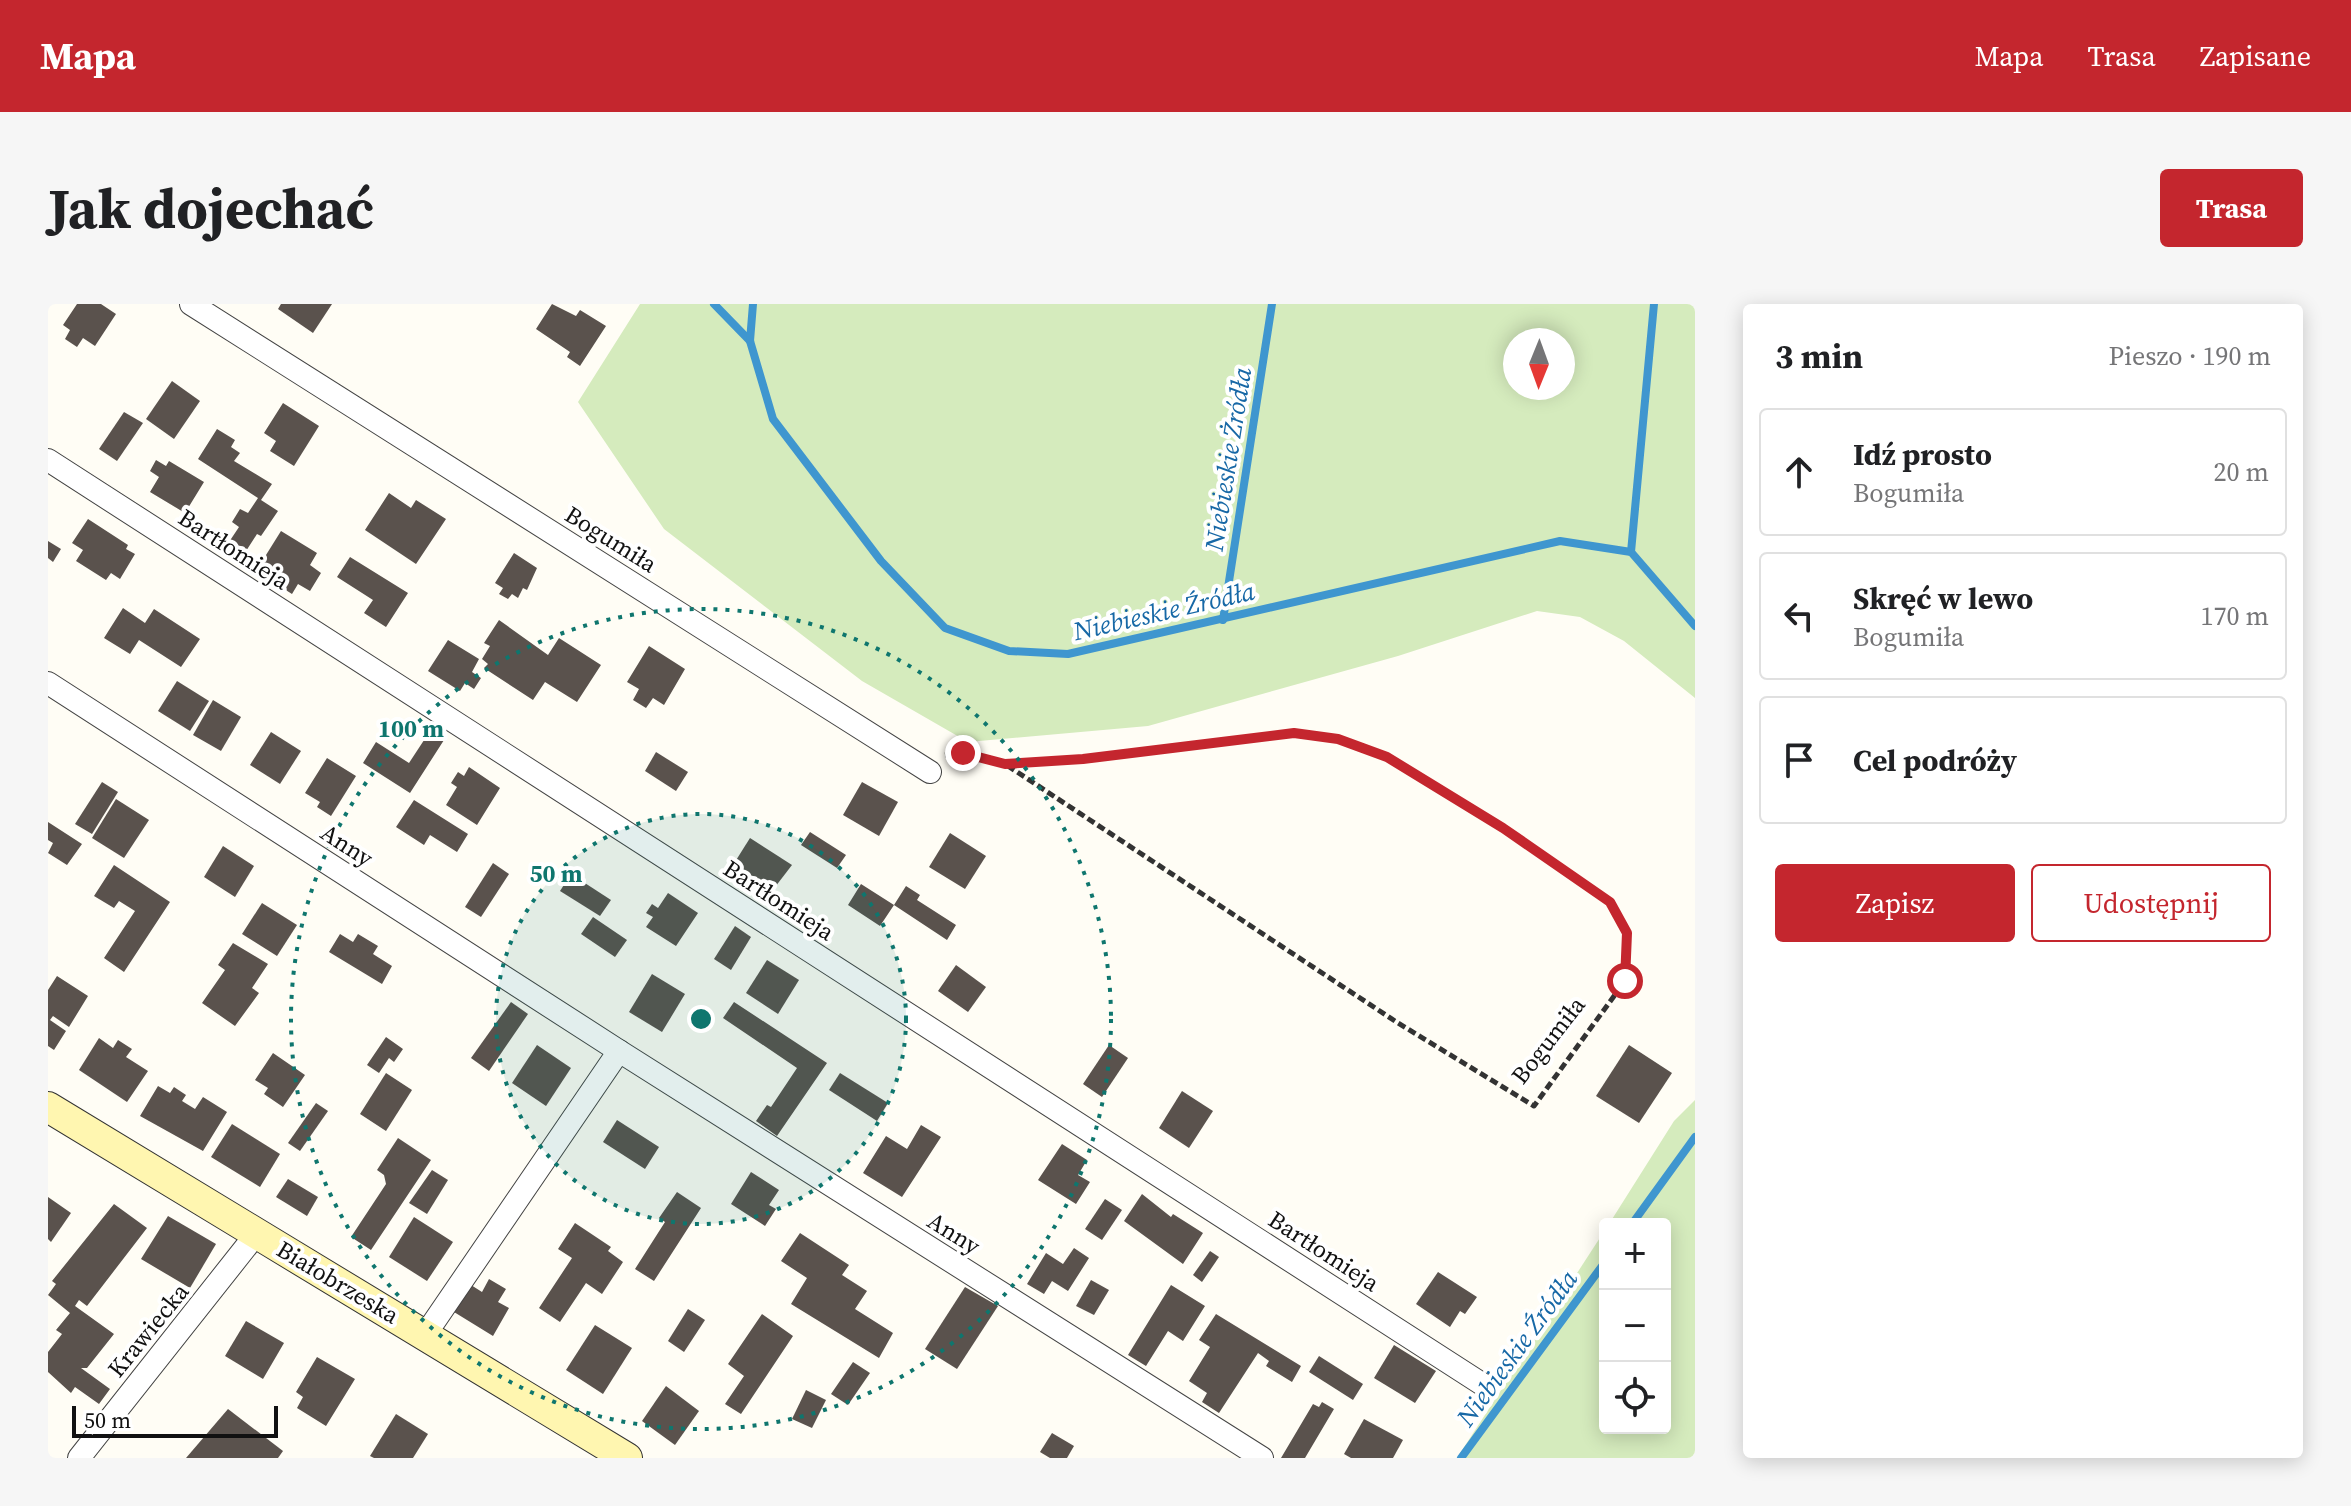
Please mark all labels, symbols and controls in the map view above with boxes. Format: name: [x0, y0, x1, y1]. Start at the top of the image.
text: Mapa: [40, 30, 136, 82]
text: Mapa: [1974, 37, 2043, 75]
text: Trasa: [2087, 37, 2156, 75]
text: Zapisane: [2200, 37, 2311, 75]
button: Trasa: [2160, 169, 2303, 247]
text: Jak dojechać: [48, 170, 374, 247]
north arrow: [1503, 328, 1575, 400]
text: 3 min: [1775, 333, 1863, 379]
text: Pieszo · 190 m: [2109, 338, 2271, 374]
water label: Niebieskie Żródła: [1196, 364, 1260, 554]
text: Idź prosto: [1853, 434, 1992, 475]
icon: ahead: [1777, 450, 1821, 494]
text: 20 m: [2214, 454, 2269, 490]
text: Bogumiła: [1853, 475, 1964, 511]
street label: Bogumiła: [559, 498, 664, 581]
street label: Bartłomieja: [172, 501, 296, 598]
water label: Niebieskie Źródła: [1069, 573, 1259, 650]
text: Skręć w lewo: [1853, 578, 2033, 619]
icon: left: [1777, 594, 1821, 638]
text: 170 m: [2201, 598, 2269, 634]
text: Bogumiła: [1853, 619, 1964, 655]
text: 100 m: [378, 712, 444, 745]
route end: [945, 735, 981, 771]
icon: arrive: [1777, 738, 1821, 782]
text: Cel podróży: [1853, 740, 2017, 781]
street label: Anny: [314, 816, 380, 875]
street label: Bartłomieja: [717, 852, 841, 949]
text: 50 m: [530, 857, 583, 890]
button: Zapisz: [1775, 864, 2015, 942]
button: Udostępnij: [2031, 864, 2271, 942]
route start: [1607, 963, 1643, 999]
street label: Bogumiła: [1503, 989, 1593, 1091]
centre of rings: [687, 1005, 715, 1033]
street label: Bartłomieja: [1262, 1203, 1386, 1300]
street label: Anny: [921, 1204, 987, 1262]
map controls: [1599, 1218, 1671, 1434]
button: +: [1599, 1218, 1671, 1290]
street label: Białobrzeska: [271, 1233, 406, 1332]
water label: Niebieskie Źródła: [1447, 1262, 1586, 1434]
street label: Krawiecka: [100, 1275, 197, 1384]
button: −: [1599, 1290, 1671, 1362]
button: locate: [1599, 1362, 1671, 1434]
scale bar: [72, 1402, 278, 1438]
text: 50 m: [84, 1405, 131, 1435]

